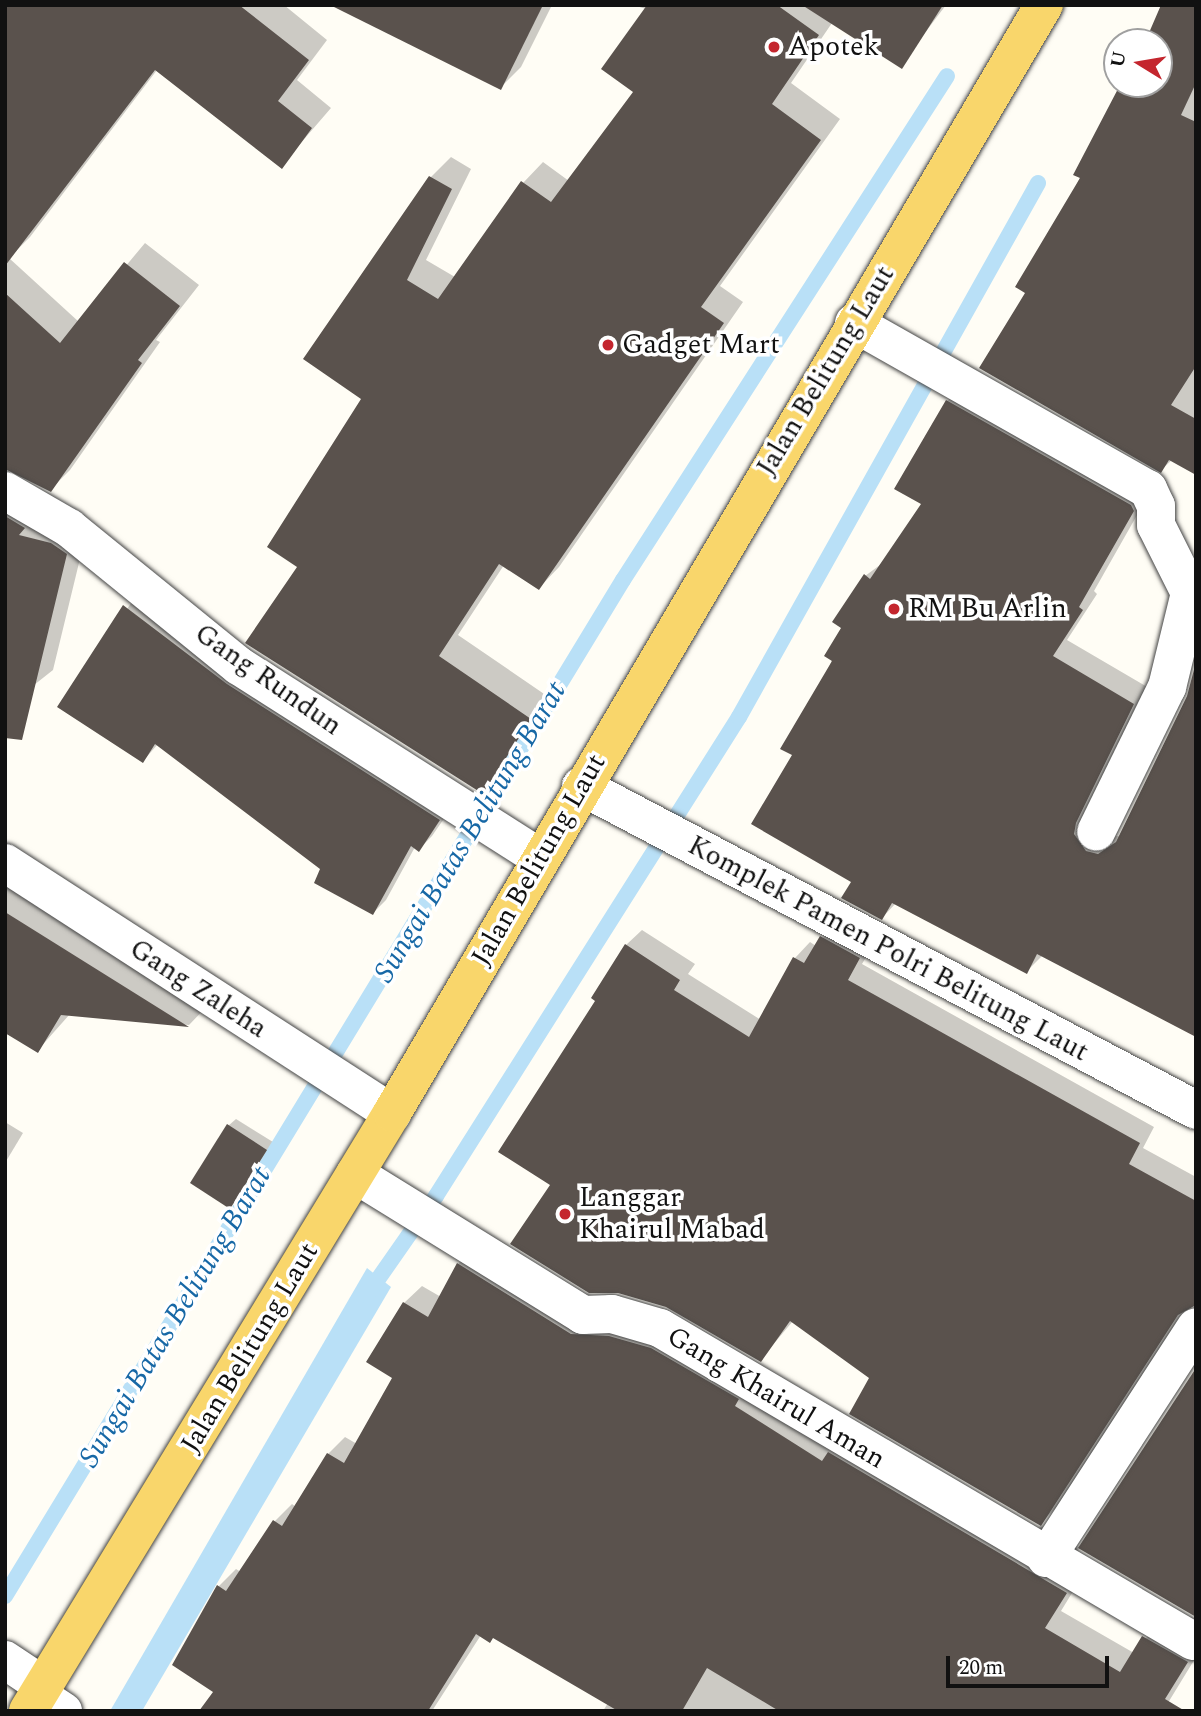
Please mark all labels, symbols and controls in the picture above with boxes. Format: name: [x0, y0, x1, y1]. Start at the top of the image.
north arrow: [1103, 28, 1173, 98]
place label: Apotek: [788, 30, 879, 64]
marker: Apotek: [766, 39, 782, 55]
text: U: [1103, 49, 1135, 70]
street label: Jalan Belitung Laut: [750, 260, 902, 482]
place label: Gadget Mart: [622, 328, 780, 362]
marker: Gadget Mart: [600, 337, 616, 353]
place label: RM Bu Arlin: [908, 592, 1067, 626]
marker: RM Bu Arlin: [886, 601, 902, 617]
street label: Gang Rundun: [188, 617, 348, 743]
water label: Sungai Batas Belitung Barat: [366, 675, 574, 989]
street label: Jalan Belitung Laut: [465, 748, 613, 972]
street label: Komplek Pamen Polri Belitung Laut: [682, 829, 1094, 1069]
street label: Gang Zaleha: [123, 932, 273, 1046]
water label: Sungai Batas Belitung Barat: [71, 1160, 279, 1474]
place label: Langgar Khairul Mabad: [579, 1181, 765, 1247]
marker: Langgar Khairul Mabad: [557, 1206, 573, 1222]
street label: Jalan Belitung Laut: [174, 1237, 326, 1459]
street label: Gang Khairul Aman: [661, 1320, 891, 1476]
scale bar: [949, 1642, 1112, 1686]
text: 20 m: [959, 1652, 1003, 1684]

